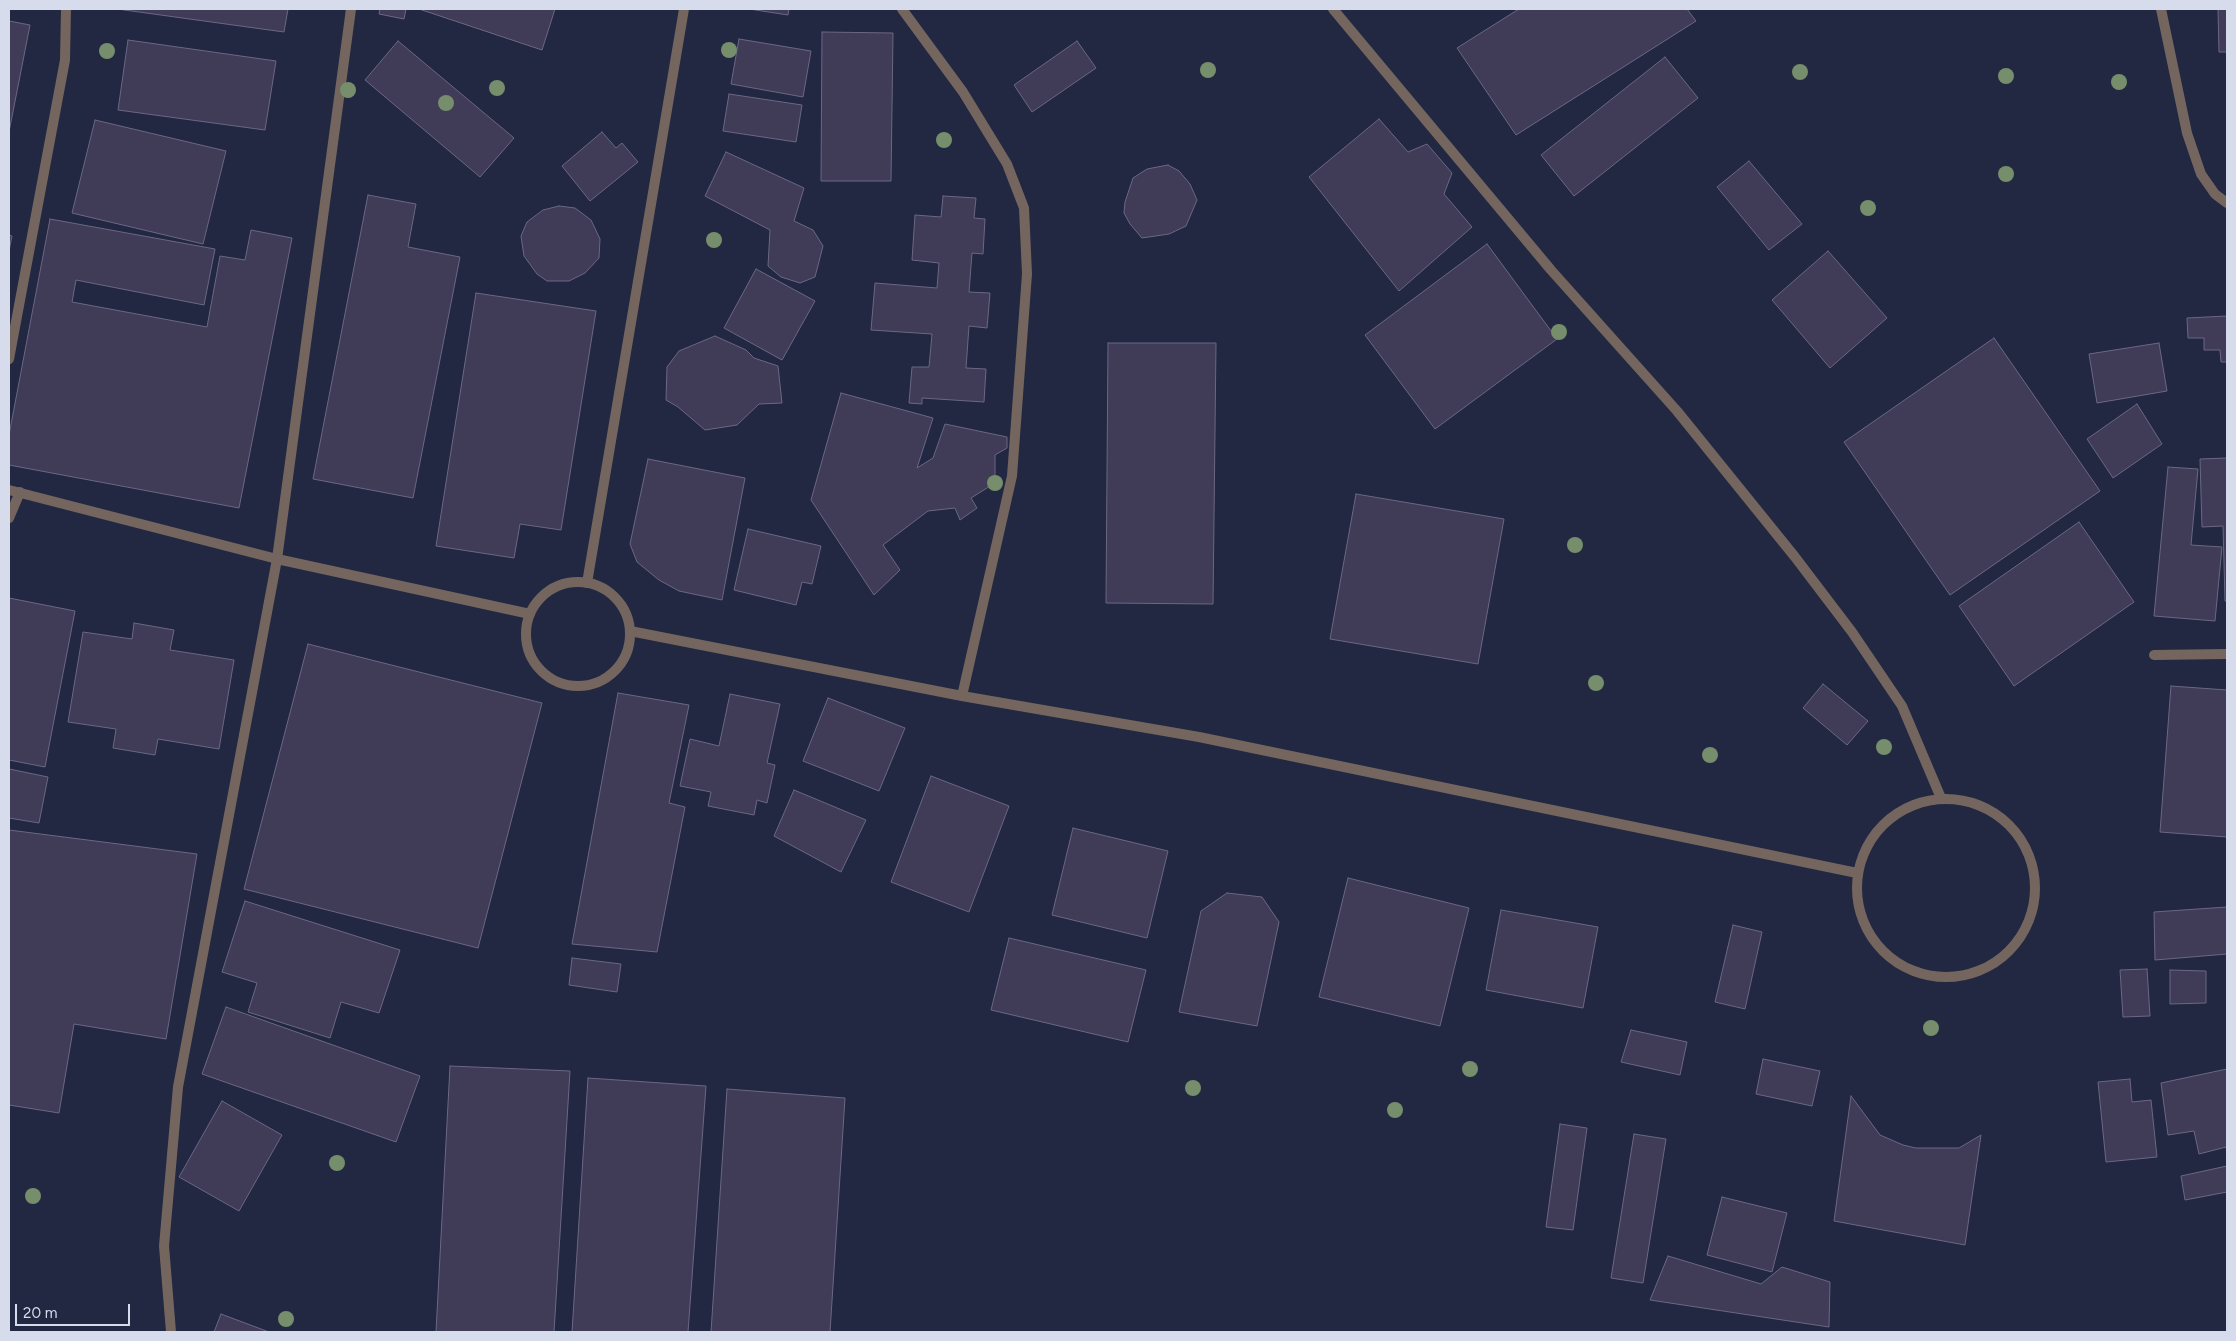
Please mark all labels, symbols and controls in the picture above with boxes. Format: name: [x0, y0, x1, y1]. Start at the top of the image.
scale bar: [18, 1294, 132, 1326]
text: 20 m: [23, 1304, 57, 1322]

